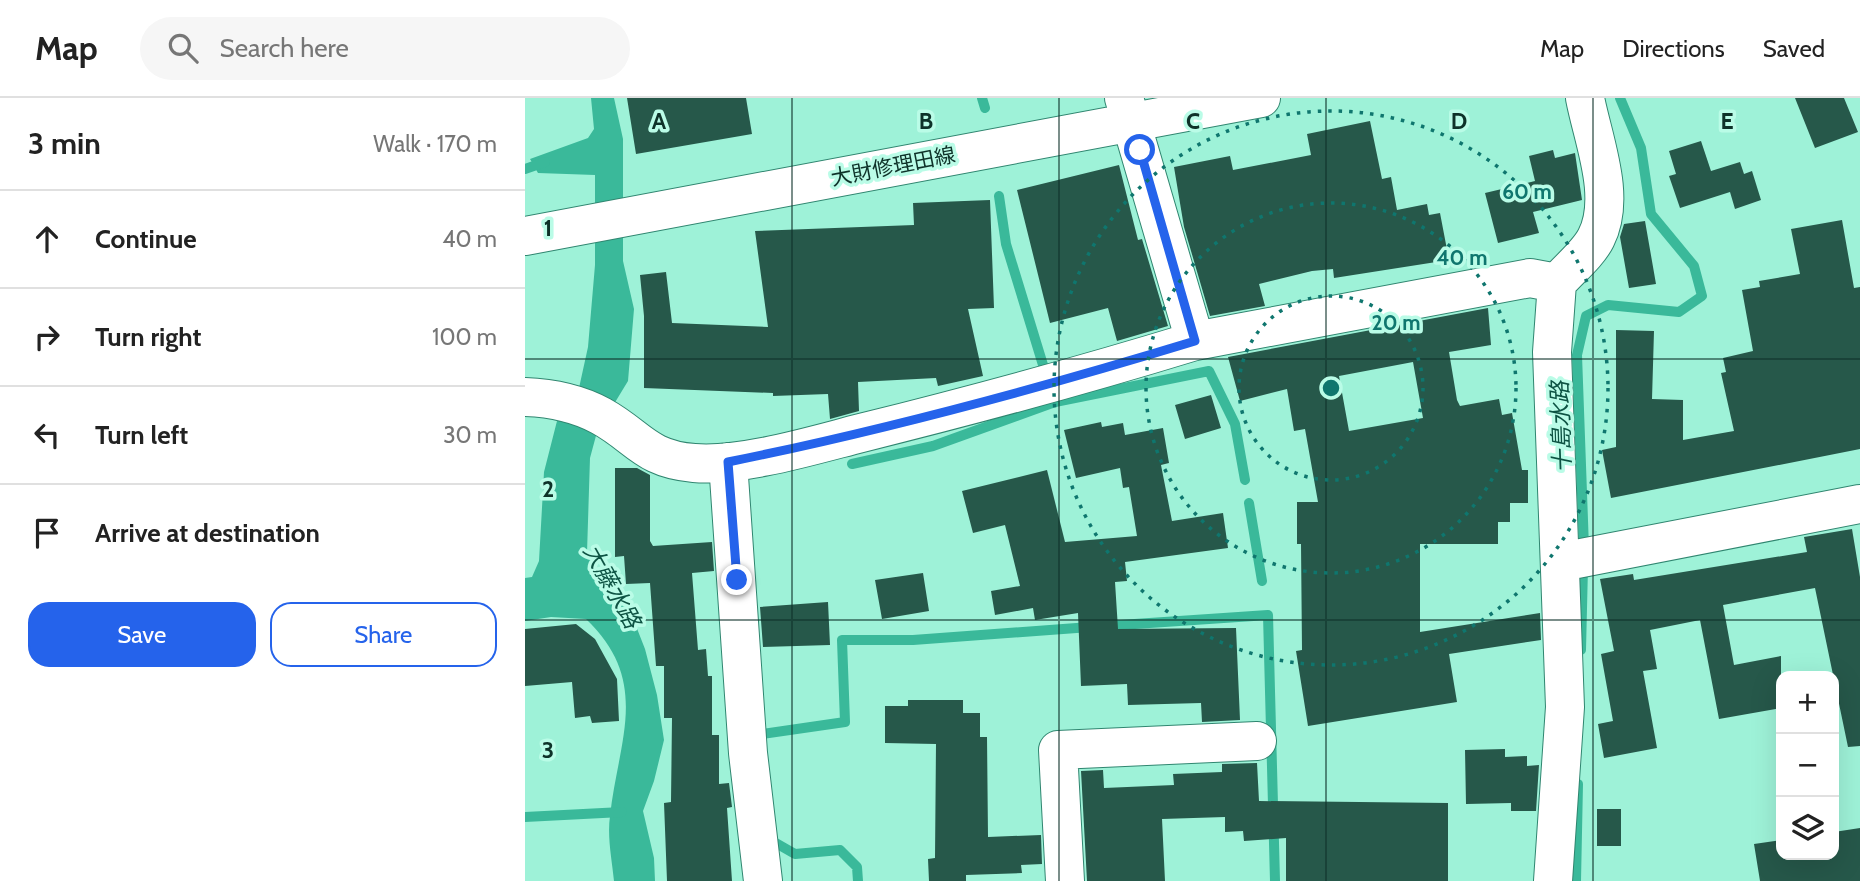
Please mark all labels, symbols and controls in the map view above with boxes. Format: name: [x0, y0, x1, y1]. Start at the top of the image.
search box: [140, 17, 630, 80]
text: Map: [35, 28, 98, 68]
icon: search: [164, 29, 202, 67]
text: Search here: [220, 32, 349, 64]
text: Map: [1540, 34, 1584, 63]
text: Directions: [1622, 34, 1725, 63]
text: Saved: [1763, 34, 1825, 63]
text: A: [652, 107, 667, 135]
text: B: [919, 107, 933, 135]
text: C: [1186, 107, 1200, 135]
text: D: [1451, 107, 1467, 135]
text: E: [1720, 107, 1734, 135]
text: 3 min: [28, 125, 101, 162]
text: Walk · 170 m: [373, 130, 497, 158]
route start: [1124, 134, 1155, 165]
street label: 大財修理田線: [829, 142, 957, 190]
text: 60 m: [1502, 179, 1552, 204]
text: 1: [544, 214, 552, 242]
icon: ahead: [28, 220, 66, 258]
text: Continue: [95, 223, 197, 255]
text: 40 m: [442, 225, 497, 253]
text: 40 m: [1437, 245, 1487, 270]
text: 20 m: [1372, 310, 1420, 335]
icon: right: [28, 318, 66, 356]
text: Turn right: [95, 321, 201, 353]
text: 100 m: [432, 323, 497, 351]
centre of rings: [1319, 376, 1343, 400]
water label: 十島水路: [1545, 379, 1577, 473]
icon: left: [28, 416, 66, 454]
text: Turn left: [95, 419, 188, 451]
text: 30 m: [443, 421, 497, 449]
text: 2: [542, 475, 554, 503]
icon: arrive: [28, 514, 66, 552]
text: Arrive at destination: [95, 517, 320, 549]
water label: 大藤水路: [577, 539, 648, 635]
route end: [721, 564, 752, 595]
button: Save: [28, 602, 256, 667]
button: Share: [270, 602, 497, 667]
map controls: [1776, 671, 1839, 860]
button: +: [1776, 671, 1839, 734]
button: −: [1776, 734, 1839, 797]
text: 3: [542, 736, 554, 764]
button: layers: [1776, 797, 1839, 860]

